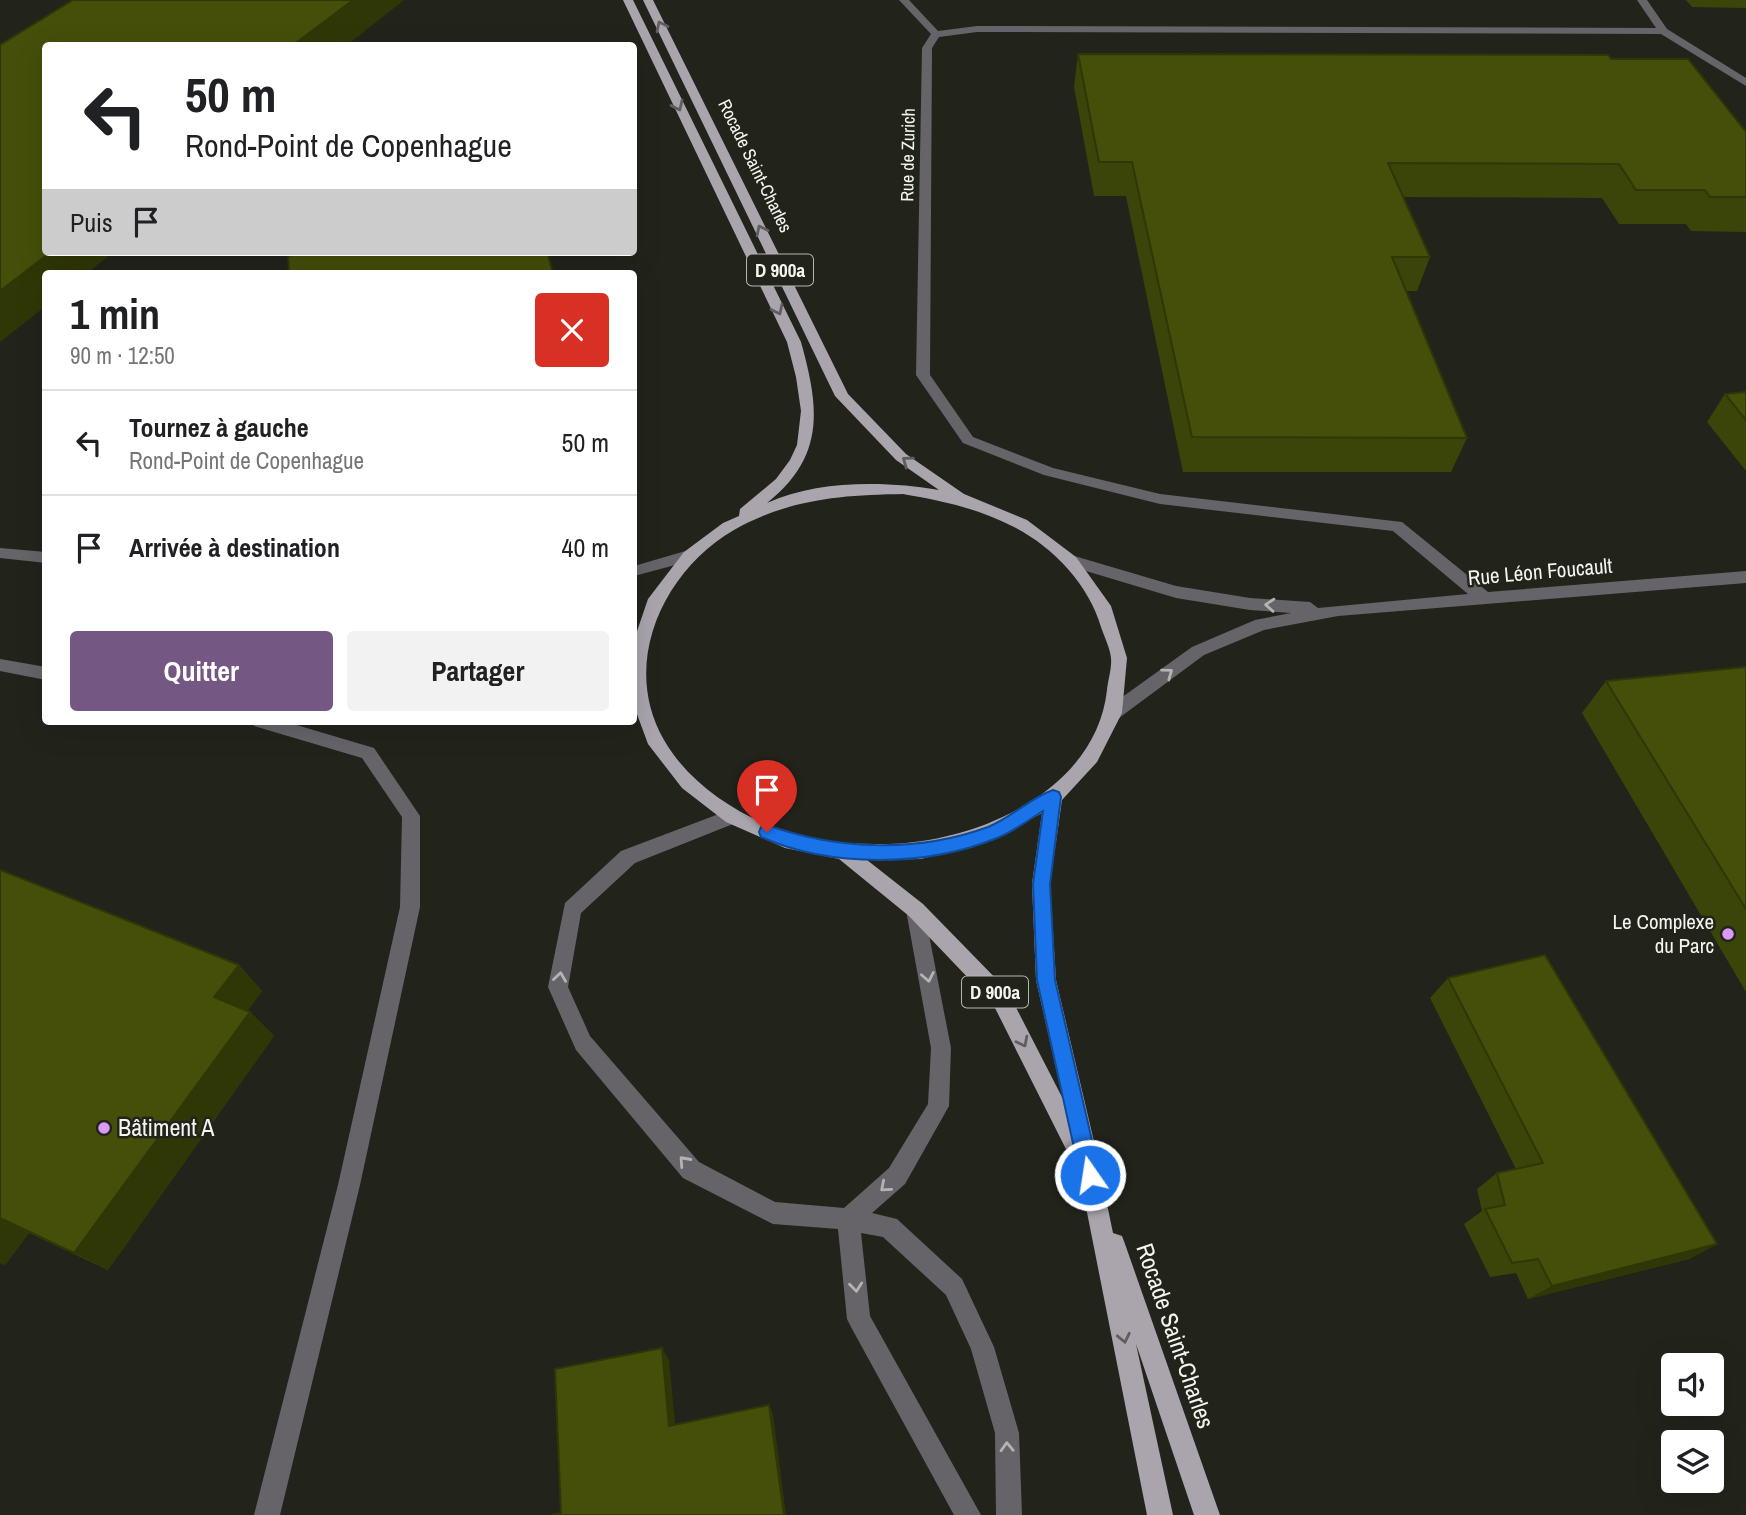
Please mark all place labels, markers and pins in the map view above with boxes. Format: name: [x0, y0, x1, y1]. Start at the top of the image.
pin: [737, 760, 797, 832]
place label: Le Complexe du Parc: [1613, 907, 1714, 960]
marker: Le Complexe du Parc: [1720, 926, 1736, 942]
place label: Bâtiment A: [118, 1111, 215, 1143]
marker: Bâtiment A: [96, 1120, 112, 1136]

